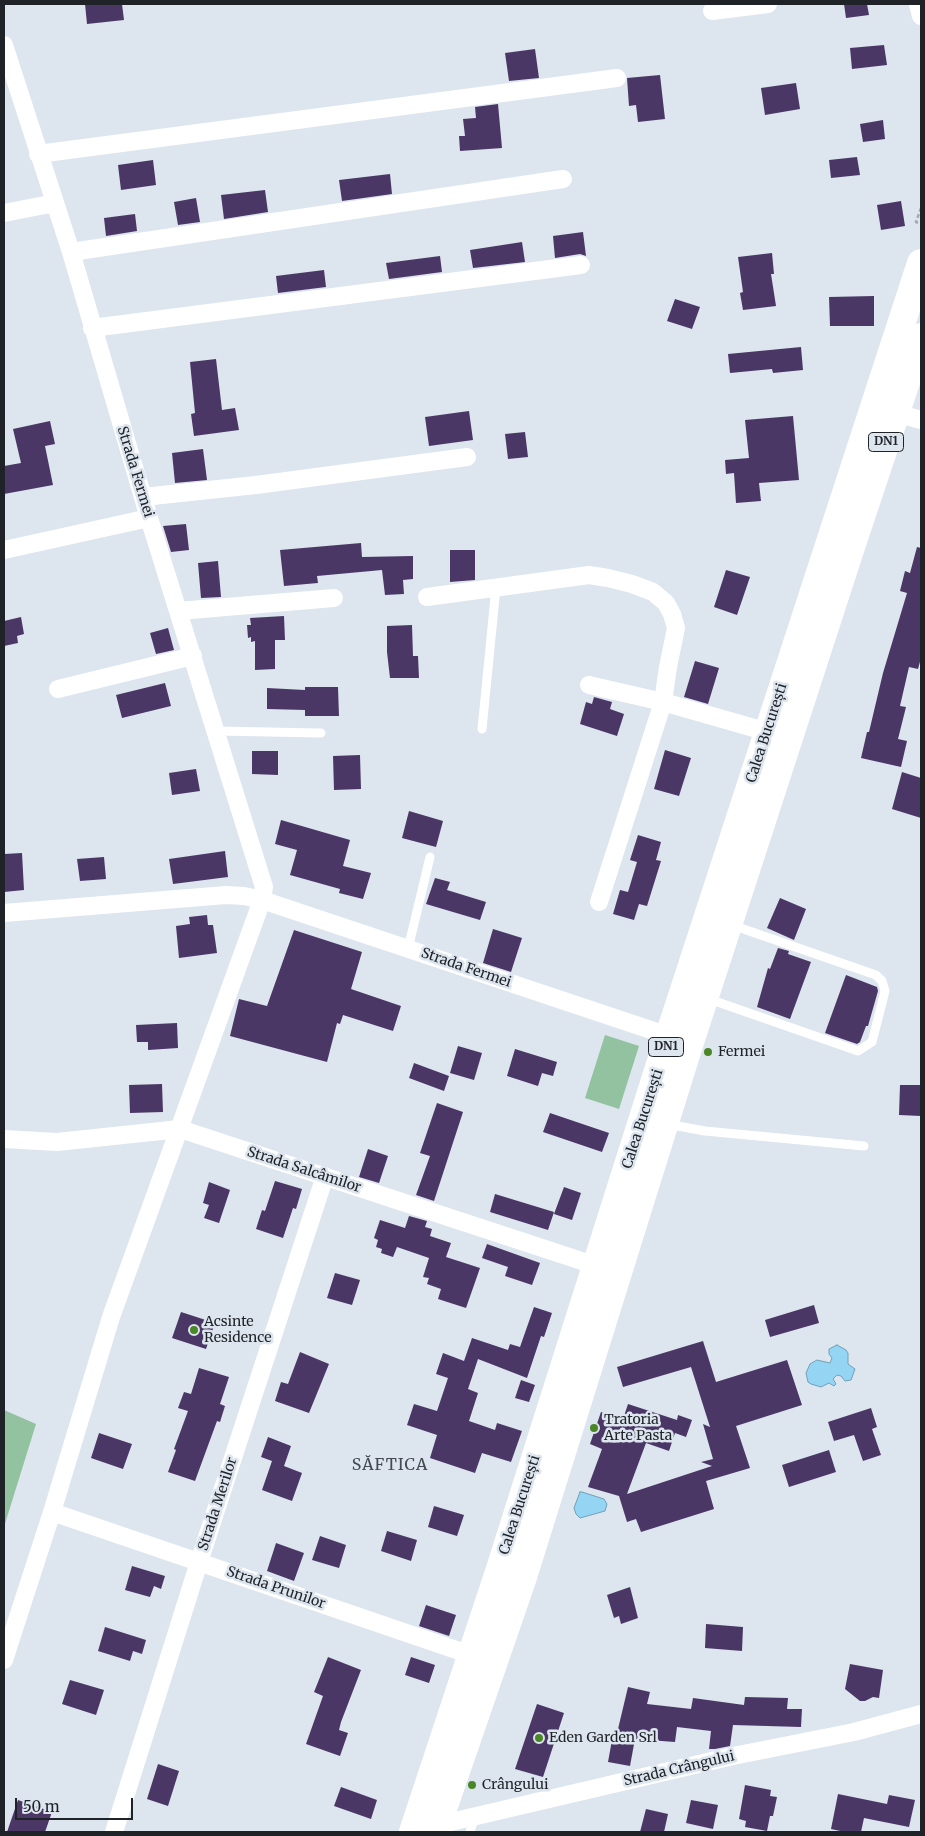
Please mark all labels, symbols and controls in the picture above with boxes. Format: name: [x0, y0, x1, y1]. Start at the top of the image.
street label: Strada Fermei: [113, 425, 157, 519]
road number: DN1: [868, 432, 904, 452]
street label: Calea București: [743, 681, 791, 785]
street label: Strada Fermei: [419, 945, 513, 991]
road number: DN1: [648, 1038, 684, 1056]
place label: Fermei: [718, 1044, 765, 1060]
marker: Fermei: [702, 1046, 714, 1058]
street label: Calea București: [619, 1067, 667, 1171]
street label: Strada Salcâmilor: [245, 1144, 363, 1196]
place label: Acsinte Residence: [204, 1314, 272, 1346]
marker: Acsinte Residence: [188, 1324, 200, 1336]
place label: Tratoria Arte Pasta: [604, 1412, 672, 1444]
marker: Tratoria Arte Pasta: [588, 1422, 600, 1434]
street label: Calea București: [496, 1453, 544, 1557]
street label: Strada Merilor: [195, 1455, 241, 1553]
district label: SĂFTICA: [351, 1455, 429, 1475]
street label: Strada Prunilor: [224, 1563, 328, 1613]
place label: Eden Garden Srl: [549, 1730, 657, 1746]
marker: Eden Garden Srl: [533, 1732, 545, 1744]
street label: Strada Crângului: [622, 1748, 736, 1790]
place label: Crângului: [482, 1777, 549, 1793]
marker: Crângului: [466, 1779, 478, 1791]
scale bar: [18, 1788, 135, 1820]
text: 50 m: [23, 1797, 60, 1816]

